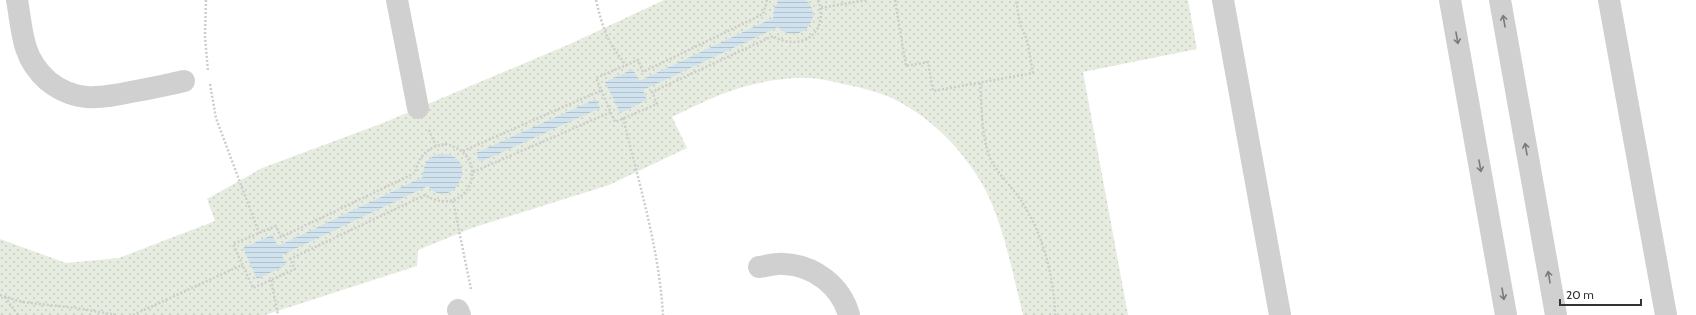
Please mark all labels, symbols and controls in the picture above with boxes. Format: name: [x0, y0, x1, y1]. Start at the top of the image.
one-way arrow: [1499, 15, 1507, 28]
one-way arrow: [1453, 31, 1461, 44]
one-way arrow: [1522, 142, 1530, 155]
one-way arrow: [1476, 159, 1484, 172]
one-way arrow: [1545, 270, 1553, 283]
scale bar: [1560, 281, 1641, 307]
one-way arrow: [1499, 287, 1507, 300]
text: 20 m: [1566, 287, 1594, 302]

